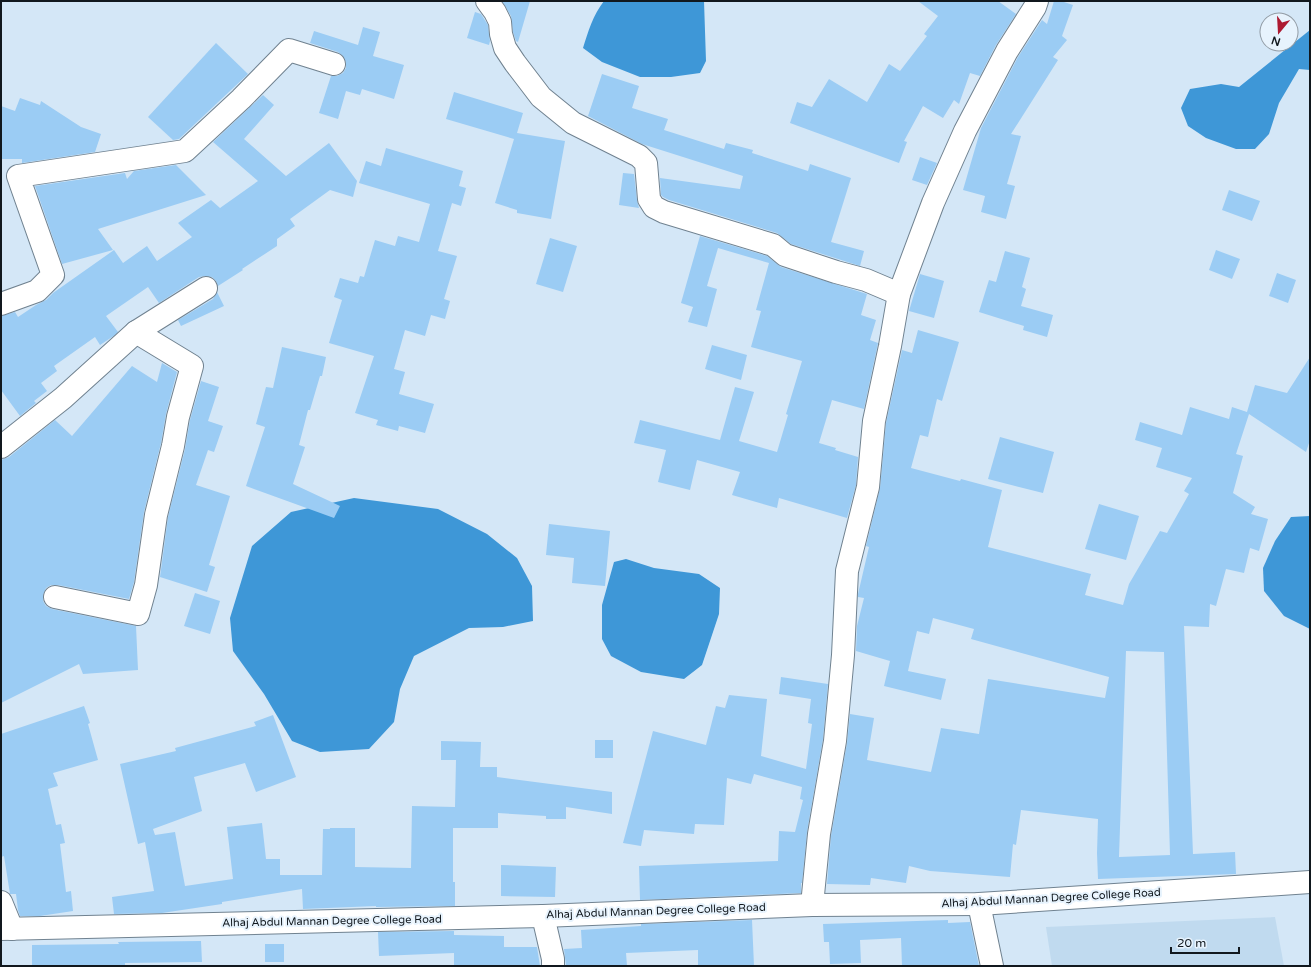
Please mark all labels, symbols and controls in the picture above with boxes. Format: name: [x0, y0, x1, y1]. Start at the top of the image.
north arrow: [1259, 12, 1299, 52]
text: N: [1270, 33, 1282, 49]
street label: Alhaj Abdul Mannan Degree College Road: [941, 886, 1161, 910]
street label: Alhaj Abdul Mannan Degree College Road: [546, 901, 766, 921]
street label: Alhaj Abdul Mannan Degree College Road: [222, 913, 442, 929]
scale bar: [1171, 929, 1239, 955]
text: 20 m: [1177, 936, 1206, 950]

